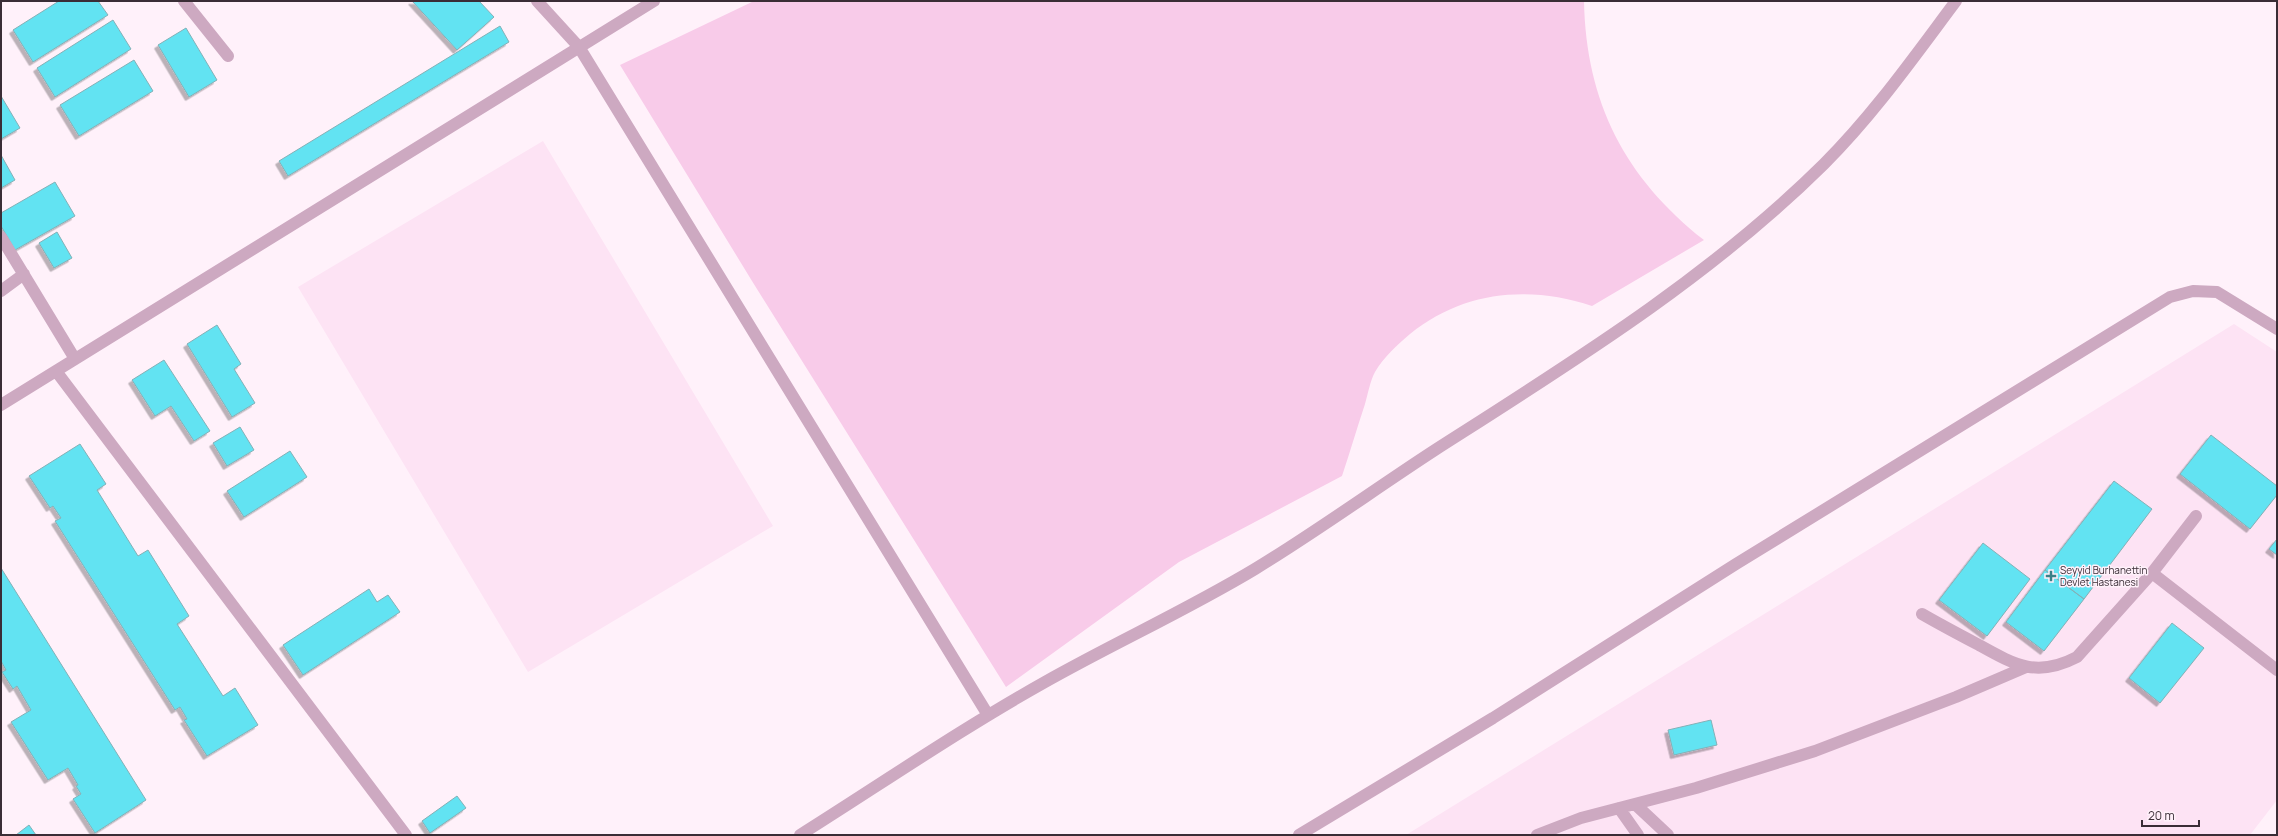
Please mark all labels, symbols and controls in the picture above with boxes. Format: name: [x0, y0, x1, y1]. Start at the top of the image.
place label: Seyyid Burhanettin Devlet Hastanesi: [2060, 563, 2147, 589]
marker: Seyyid Burhanettin Devlet Hastanesi: [2045, 570, 2057, 582]
scale bar: [2142, 802, 2199, 828]
text: 20 m: [2148, 807, 2175, 824]

